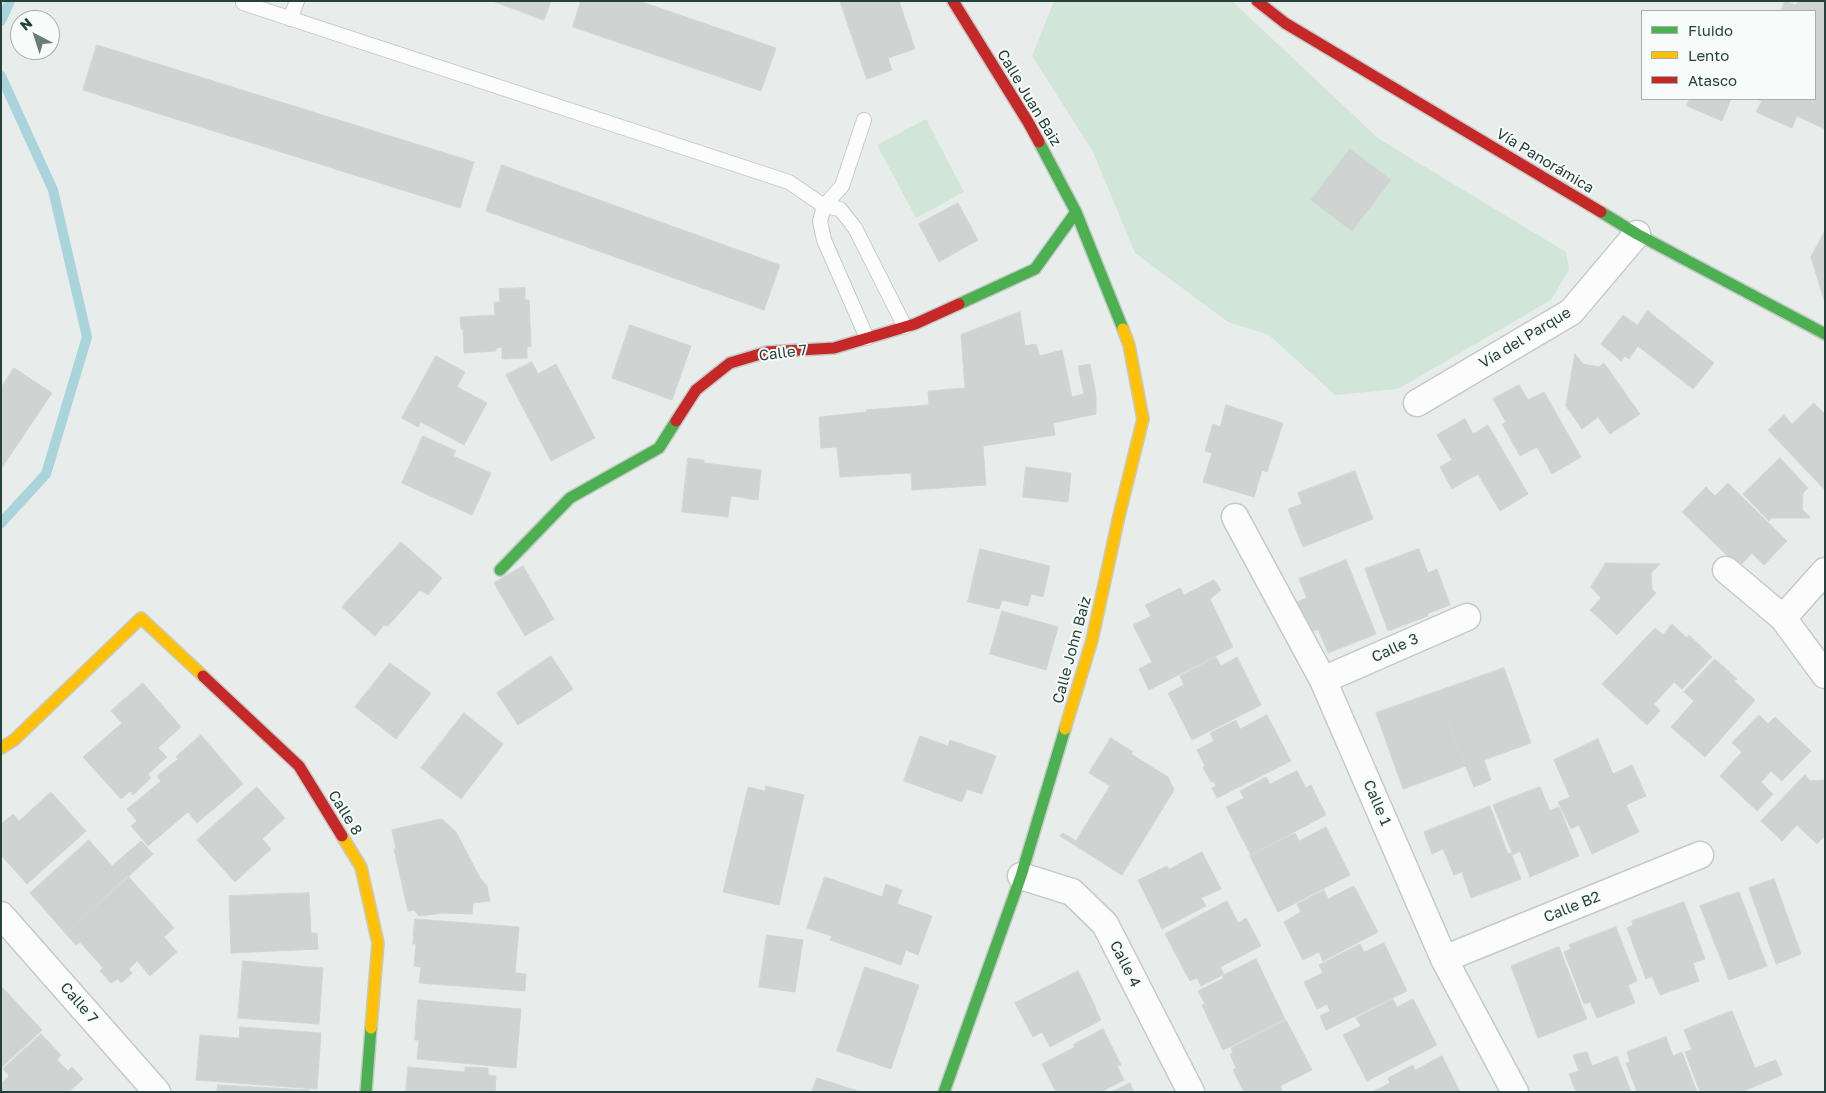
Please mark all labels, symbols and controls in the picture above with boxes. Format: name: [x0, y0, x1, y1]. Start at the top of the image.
north arrow: [10, 10, 60, 60]
legend: [1641, 10, 1816, 100]
text: N: [16, 14, 35, 34]
text: Fluido: [1688, 21, 1733, 39]
street label: Calle Juan Baiz: [993, 46, 1065, 150]
text: Lento: [1688, 46, 1729, 64]
text: Atasco: [1688, 71, 1737, 89]
street label: Vía Panorámica: [1493, 125, 1597, 197]
street label: Vía del Parque: [1476, 304, 1574, 372]
street label: Calle 7: [758, 341, 808, 365]
street label: Calle John Baiz: [1049, 594, 1095, 706]
street label: Calle 3: [1369, 630, 1421, 666]
street label: Calle 1: [1359, 777, 1395, 829]
street label: Calle 8: [324, 787, 366, 839]
street label: Calle B2: [1541, 888, 1603, 926]
street label: Calle 4: [1106, 938, 1144, 990]
street label: Calle 7: [56, 979, 102, 1027]

